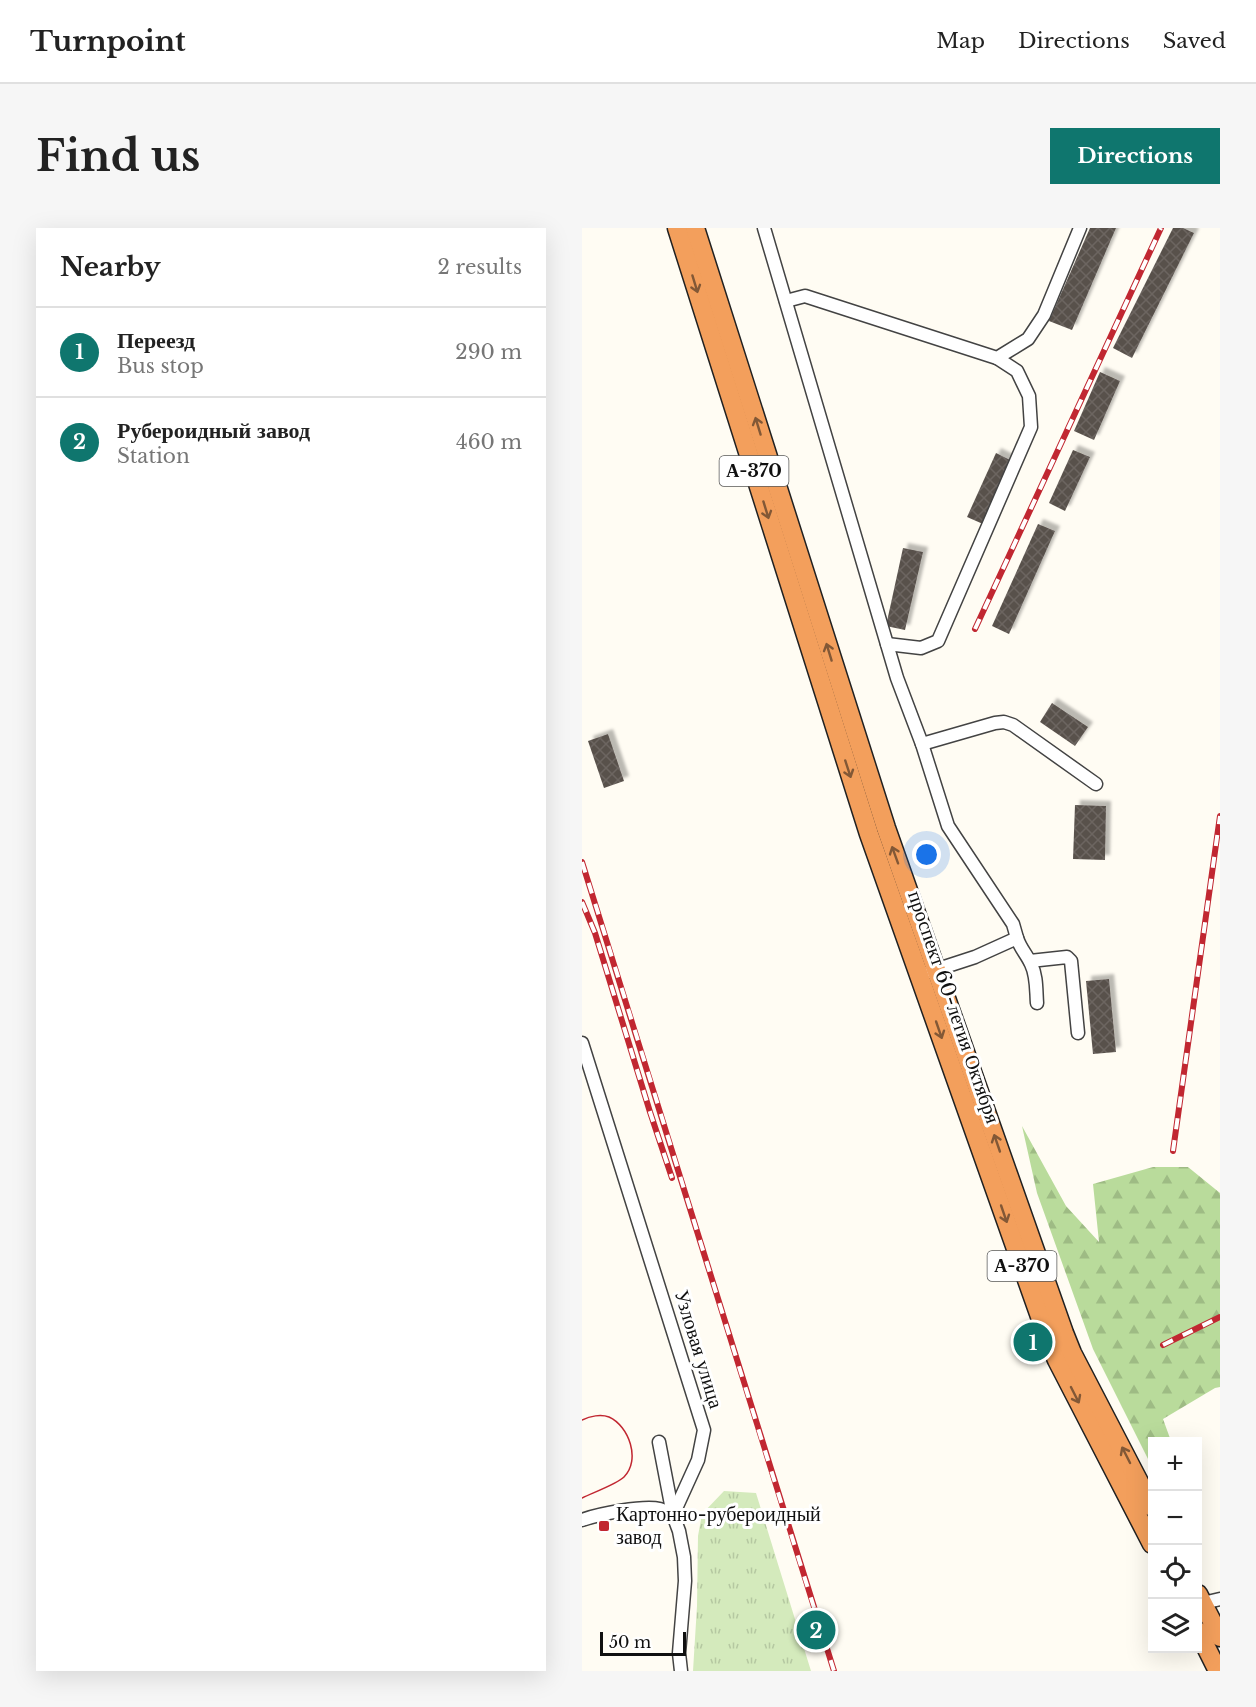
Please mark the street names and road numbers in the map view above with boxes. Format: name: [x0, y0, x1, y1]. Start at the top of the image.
road number: А-370: [720, 456, 789, 486]
street label: проспект 60-летия Октября: [903, 888, 1005, 1126]
road number: А-370: [988, 1251, 1056, 1281]
street label: Узловая улица: [670, 1287, 728, 1411]

